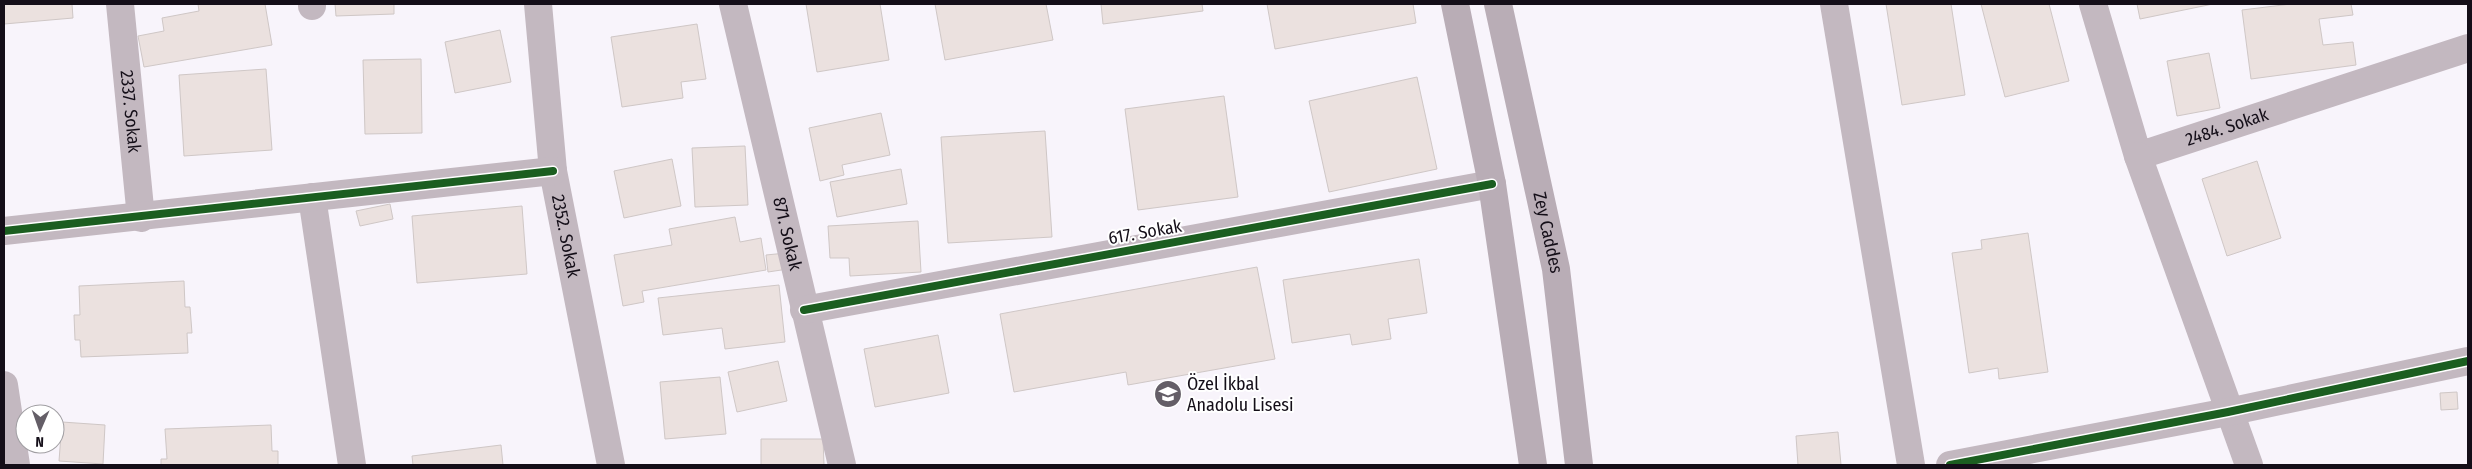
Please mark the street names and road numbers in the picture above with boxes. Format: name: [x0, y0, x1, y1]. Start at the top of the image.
street label: 2337. Sokak: [116, 69, 146, 155]
street label: 2484. Sokak: [2183, 103, 2272, 151]
street label: Zey Caddes: [1528, 190, 1567, 275]
street label: 2352. Sokak: [547, 193, 585, 280]
street label: 871. Sokak: [768, 195, 807, 273]
street label: 617. Sokak: [1107, 215, 1184, 249]

